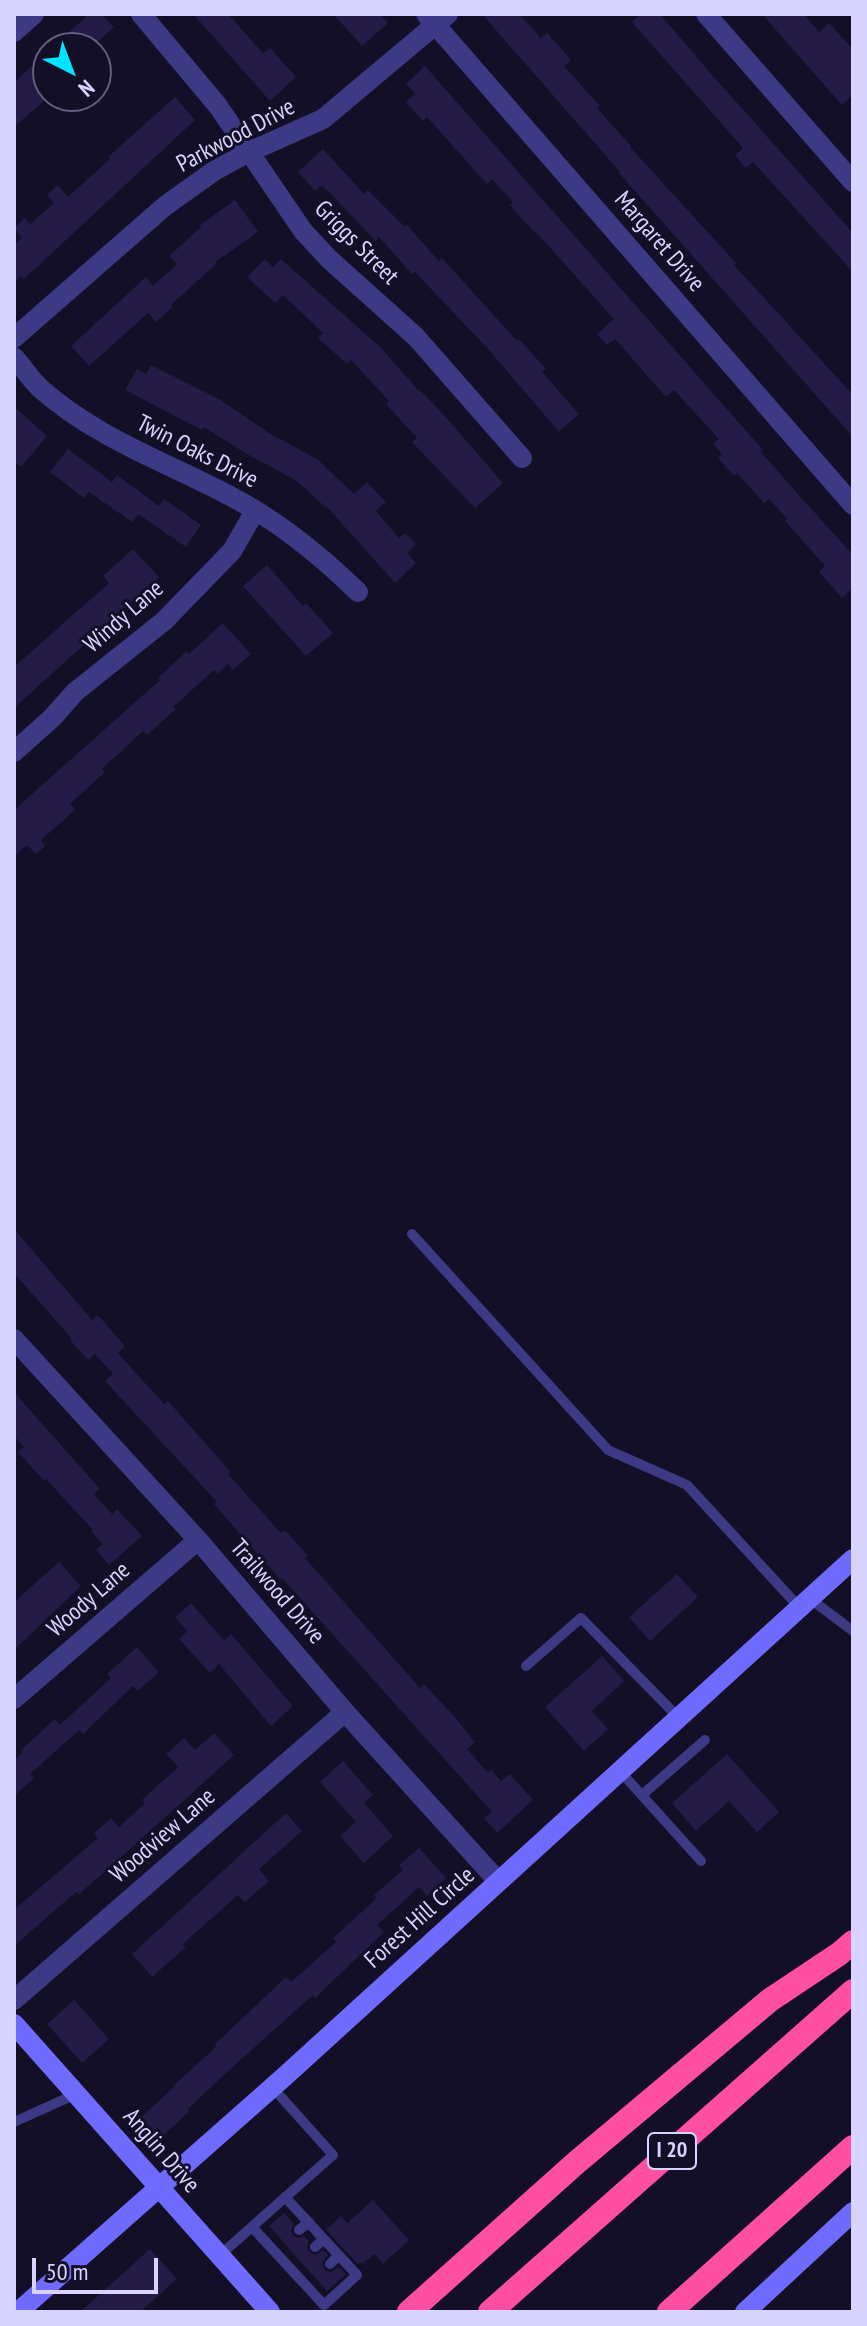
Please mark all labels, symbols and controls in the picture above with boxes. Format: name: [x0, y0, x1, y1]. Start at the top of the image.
north arrow: [32, 32, 112, 112]
text: N: [73, 74, 101, 103]
street label: Parkwood Drive: [172, 93, 300, 179]
street label: Margaret Drive: [608, 186, 710, 298]
street label: Griggs Street: [308, 195, 404, 291]
street label: Twin Oaks Drive: [132, 409, 262, 495]
street label: Windy Lane: [78, 575, 170, 659]
street label: Trailwood Drive: [224, 1534, 330, 1650]
street label: Woody Lane: [42, 1556, 136, 1644]
street label: Woodview Lane: [105, 1783, 221, 1889]
street label: Forest Hill Circle: [359, 1861, 481, 1975]
street label: Anglin Drive: [117, 2103, 205, 2199]
road number: I 20: [648, 2133, 696, 2169]
scale bar: [36, 2242, 162, 2292]
text: 50 m: [46, 2256, 88, 2287]

